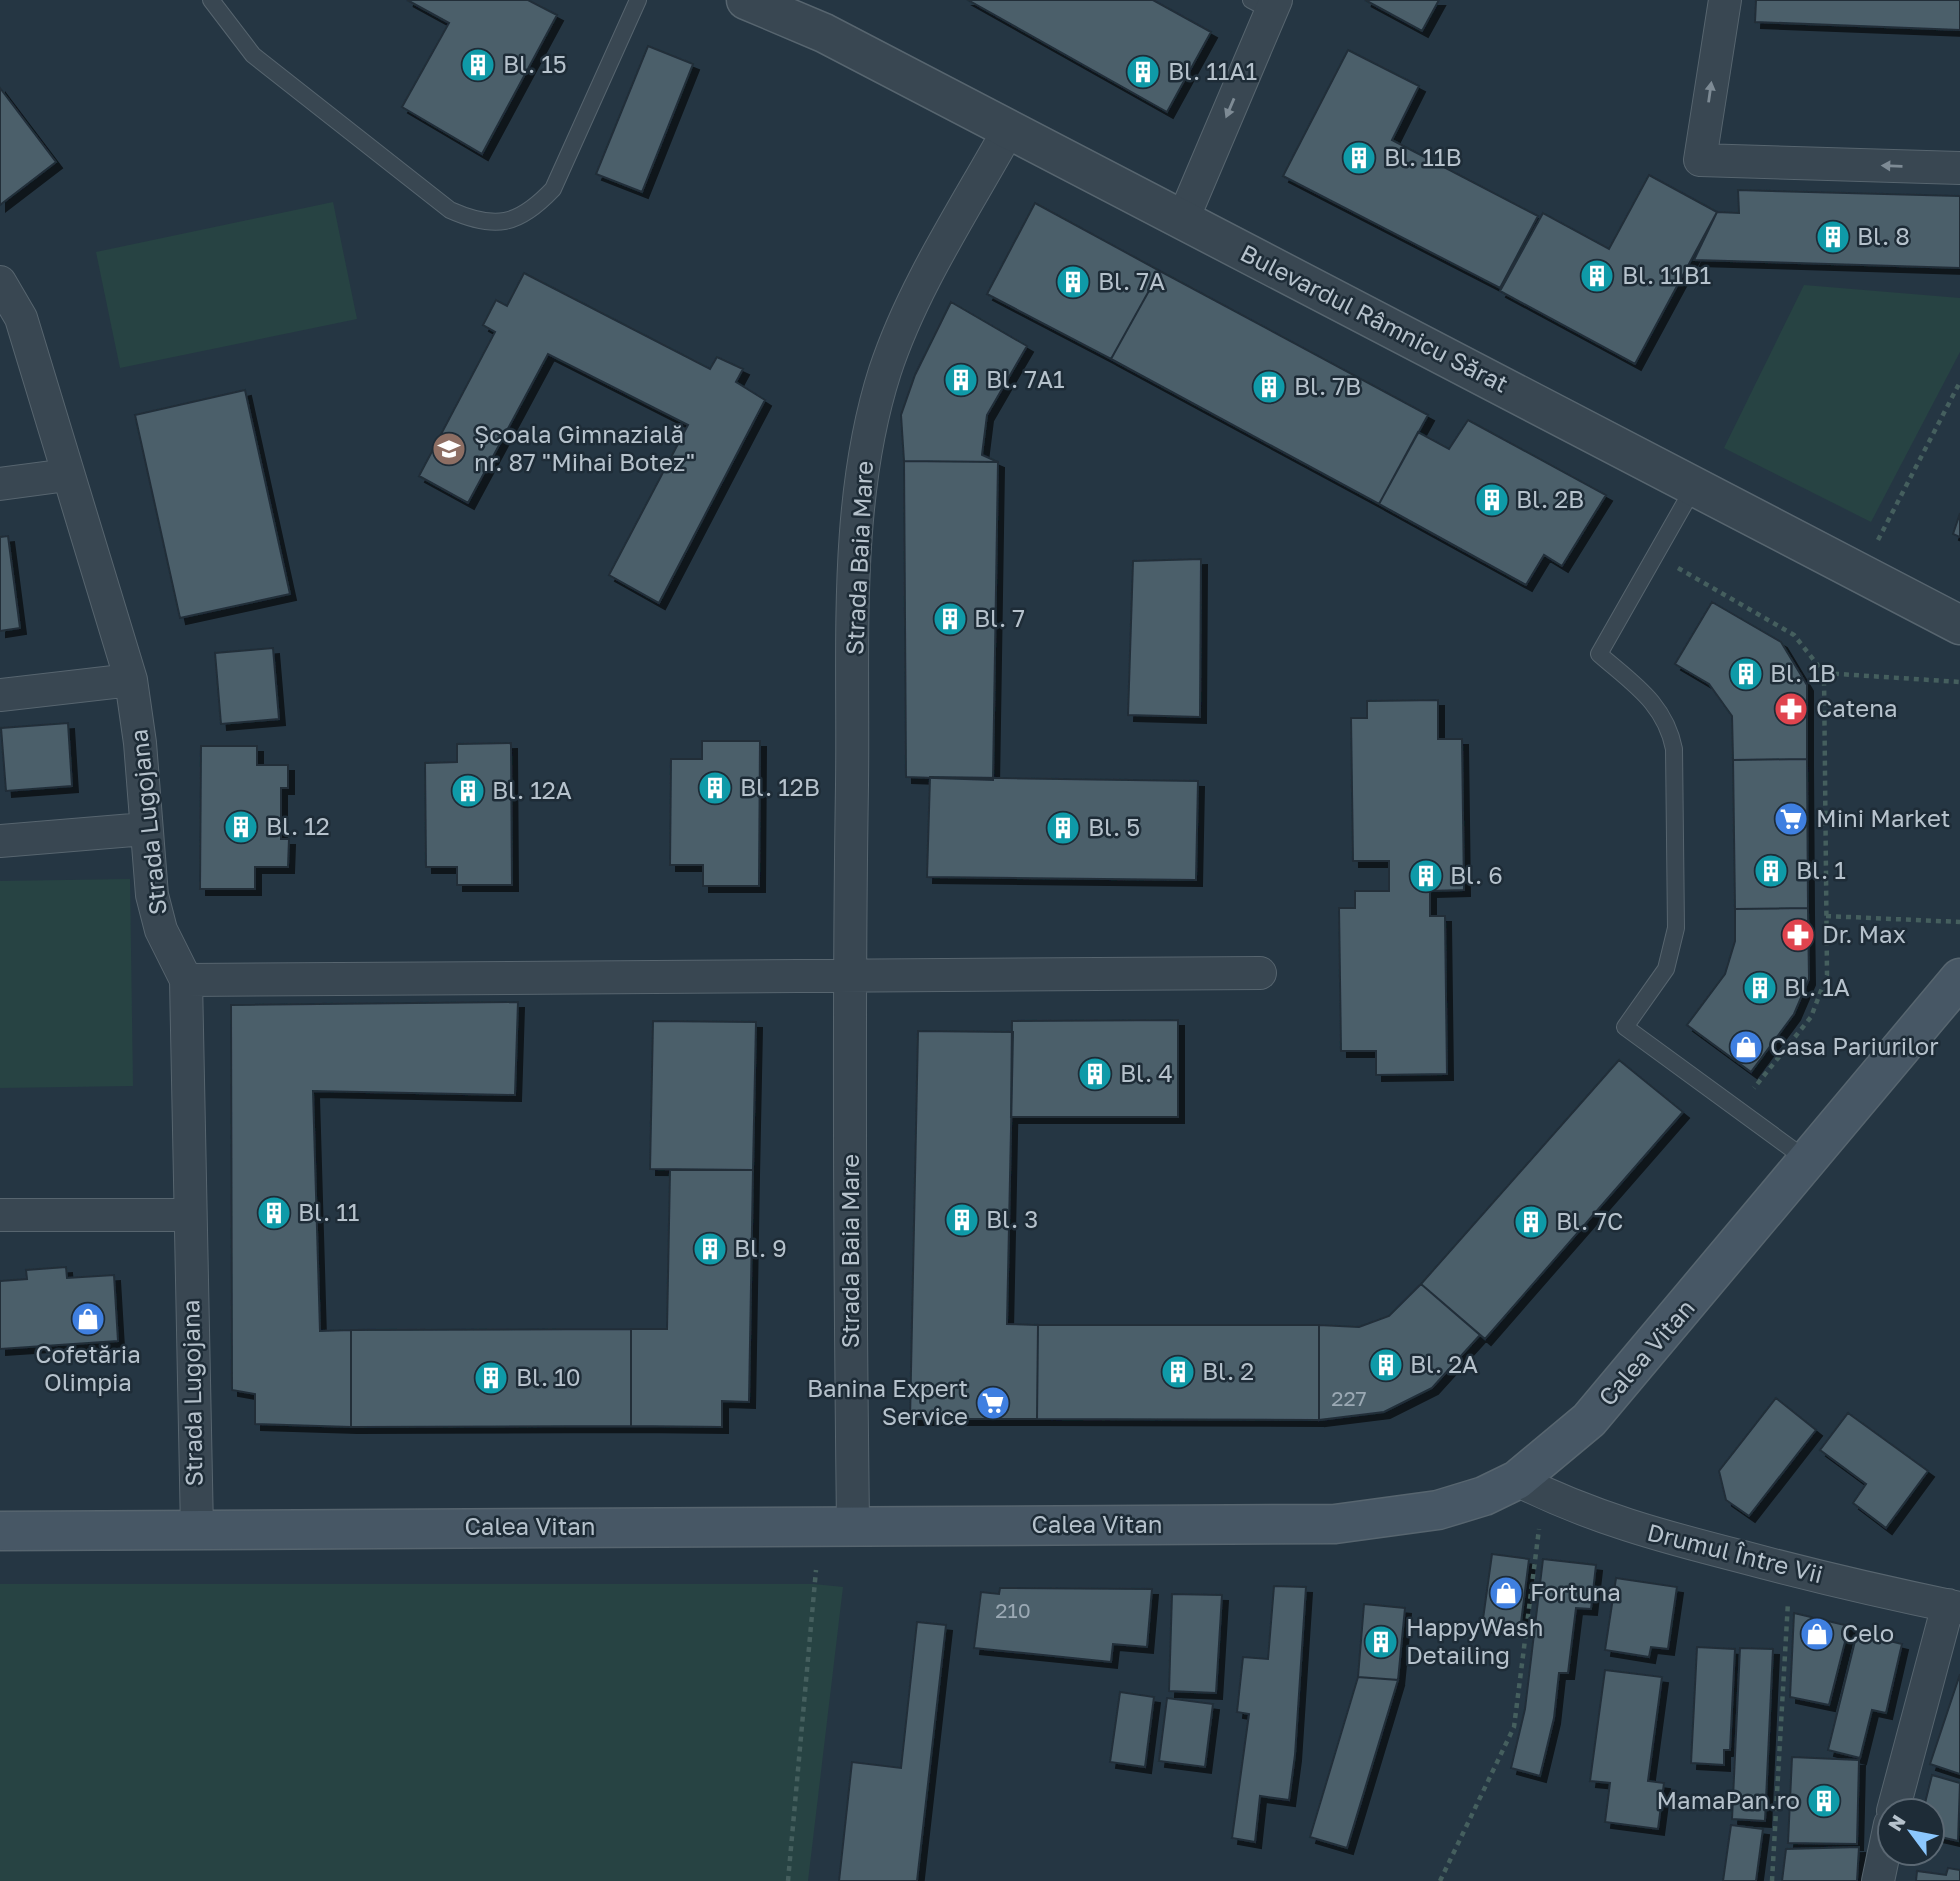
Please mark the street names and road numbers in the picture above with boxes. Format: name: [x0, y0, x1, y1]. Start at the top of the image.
street label: Bulevardul Râmnicu Sărat: [1236, 237, 1513, 398]
street label: Strada Baia Mare: [839, 460, 878, 656]
street label: Strada Lugojana: [123, 728, 172, 916]
street label: Strada Baia Mare: [835, 1154, 864, 1348]
street label: Calea Vitan: [1592, 1293, 1700, 1411]
street label: Strada Lugojana: [175, 1299, 208, 1487]
street label: Calea Vitan: [1031, 1509, 1163, 1538]
street label: Calea Vitan: [464, 1511, 596, 1540]
street label: Drumul Între Vii: [1645, 1517, 1826, 1588]

